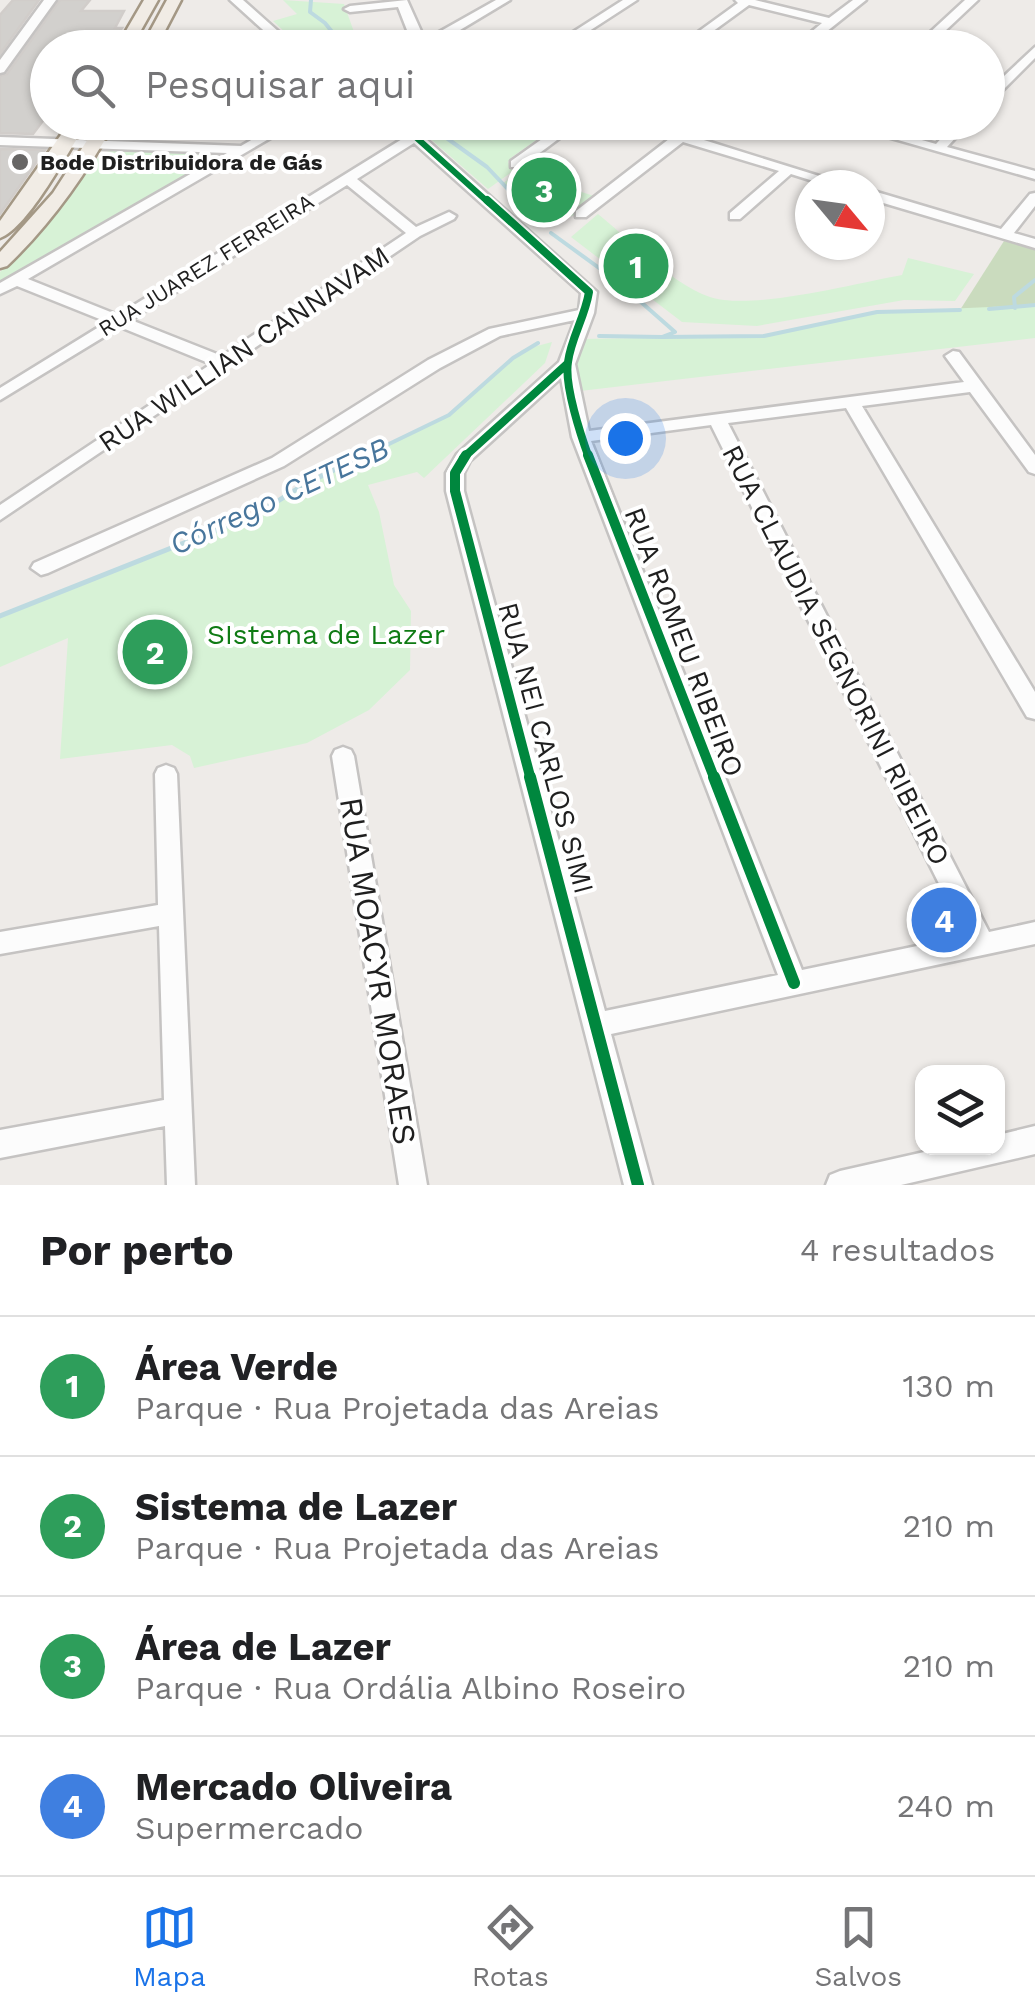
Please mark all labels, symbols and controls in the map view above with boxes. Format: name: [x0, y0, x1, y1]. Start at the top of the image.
search box: [30, 30, 1005, 140]
icon: search: [65, 58, 120, 113]
text: Pesquisar aqui: [145, 63, 415, 107]
place label: Bode Distribuidora de Gás: [40, 150, 323, 175]
marker: Bode Distribuidora de Gás: [9, 151, 31, 173]
pin: 3: [512, 152, 576, 228]
north arrow: [795, 170, 885, 260]
street label: RUA JUAREZ FERREIRA: [94, 188, 318, 342]
pin: 1: [604, 228, 668, 304]
street label: RUA WILLIAN CANNAVAM: [92, 239, 396, 459]
your location: [600, 413, 651, 464]
water label: Córrego CETESB: [164, 430, 394, 562]
street label: RUA CLAUDIA SEGNORINI RIBEIRO: [715, 439, 957, 871]
street label: RUA ROMEU RIBEIRO: [617, 503, 751, 781]
street label: RUA NEI CARLOS SIMI: [491, 599, 601, 897]
pin: 2: [122, 614, 188, 690]
park label: SIstema de Lazer: [207, 618, 445, 651]
street label: RUA MOACYR MORAES: [332, 795, 424, 1147]
pin: 4: [912, 882, 976, 958]
map controls: [915, 1065, 1005, 1155]
button: layers: [915, 1065, 1005, 1155]
text: Por perto: [40, 1226, 234, 1275]
text: 4 resultados: [800, 1231, 995, 1269]
text: Área Verde: [135, 1345, 338, 1389]
text: 1: [66, 1367, 79, 1405]
text: 130 m: [903, 1367, 995, 1405]
text: Parque · Rua Projetada das Areias: [135, 1389, 659, 1427]
text: Sistema de Lazer: [135, 1485, 457, 1529]
text: 2: [63, 1507, 82, 1545]
text: 210 m: [903, 1507, 995, 1545]
text: Parque · Rua Projetada das Areias: [135, 1529, 659, 1567]
text: Área de Lazer: [135, 1625, 391, 1669]
text: 3: [63, 1647, 82, 1685]
text: 210 m: [903, 1647, 995, 1685]
text: Parque · Rua Ordália Albino Roseiro: [135, 1669, 686, 1707]
text: Mercado Oliveira: [135, 1765, 452, 1809]
text: 4: [62, 1787, 83, 1825]
text: 240 m: [896, 1787, 995, 1825]
text: Supermercado: [135, 1809, 363, 1847]
tab: Mapa: [133, 1900, 206, 1993]
tab: Rotas: [472, 1900, 549, 1993]
tab: Salvos: [814, 1900, 902, 1993]

